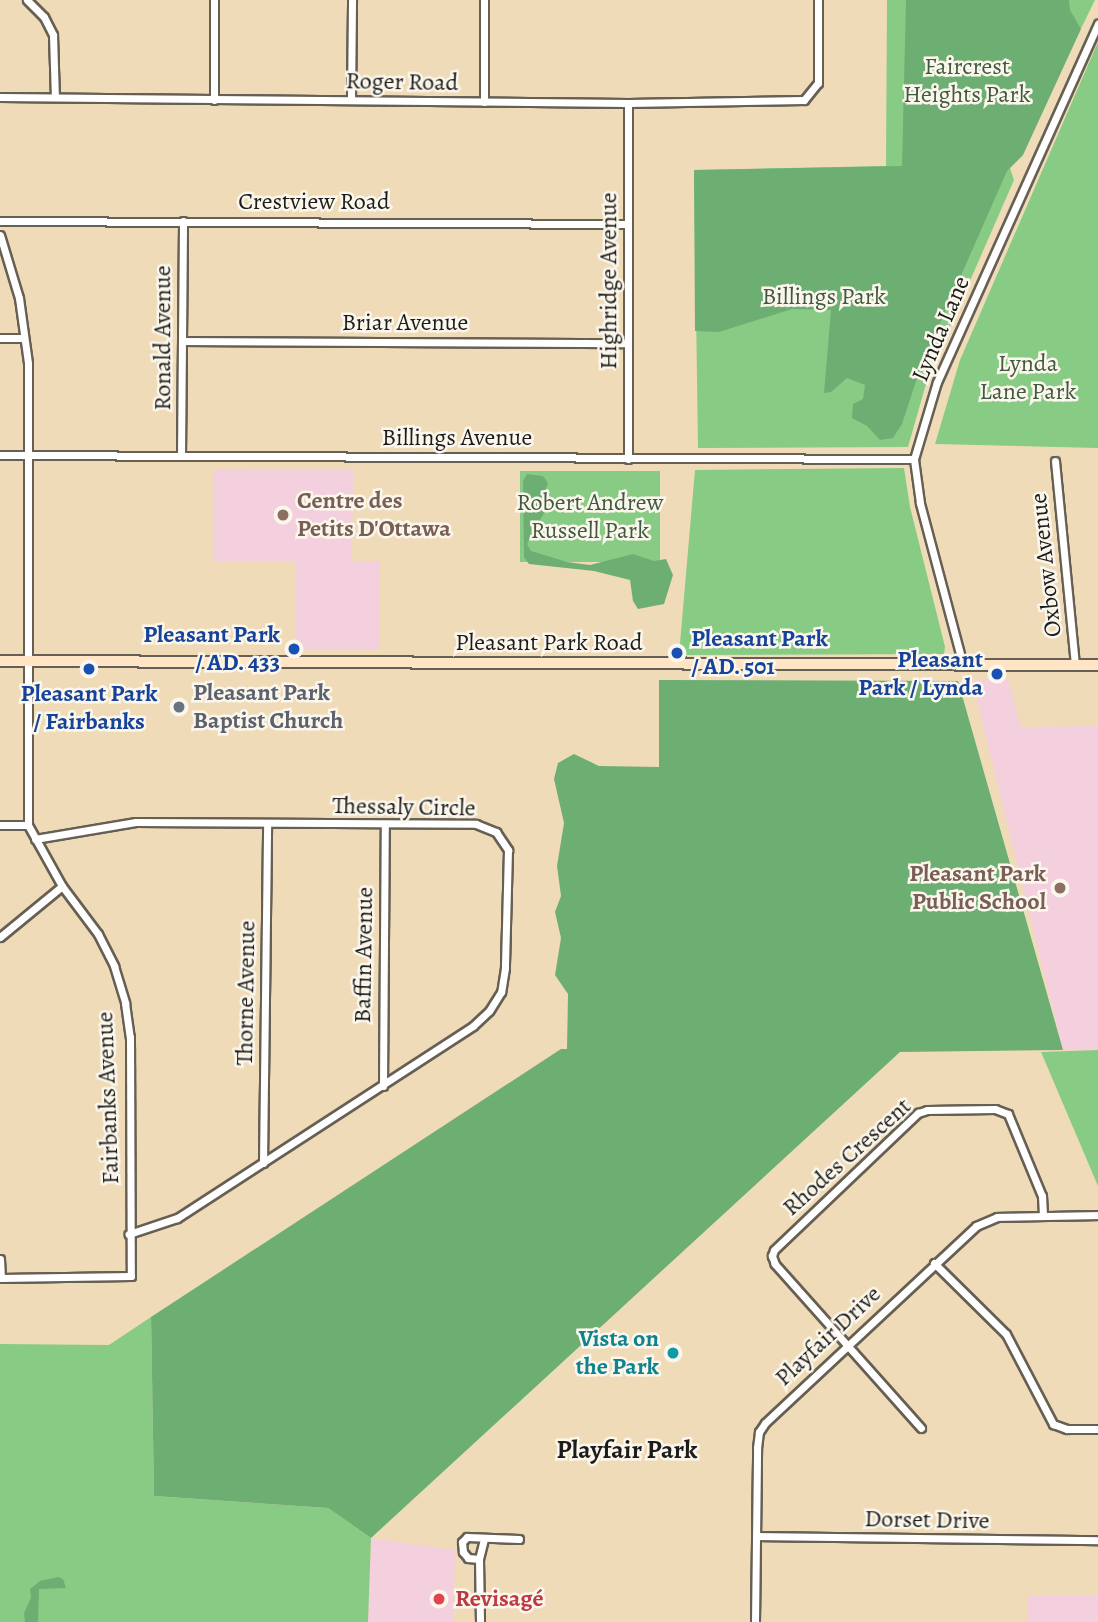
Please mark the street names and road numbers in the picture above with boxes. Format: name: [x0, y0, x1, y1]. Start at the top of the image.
street label: Roger Road: [345, 67, 459, 97]
street label: Crestview Road: [238, 188, 390, 216]
street label: Highridge Avenue: [595, 192, 623, 370]
street label: Ronald Avenue: [149, 265, 177, 411]
street label: Lynda Lane: [906, 272, 976, 386]
street label: Briar Avenue: [342, 309, 468, 337]
street label: Billings Avenue: [382, 424, 532, 452]
street label: Oxbow Avenue: [1024, 491, 1068, 639]
street label: Pleasant Park Road: [455, 629, 643, 657]
street label: Thessaly Circle: [332, 791, 476, 823]
street label: Baffin Avenue: [348, 887, 380, 1023]
street label: Thorne Avenue: [230, 920, 262, 1066]
street label: Fairbanks Avenue: [91, 1011, 125, 1185]
street label: Rhodes Crescent: [777, 1092, 917, 1222]
street label: Playfair Drive: [769, 1280, 887, 1392]
street label: Dorset Drive: [864, 1505, 990, 1535]

